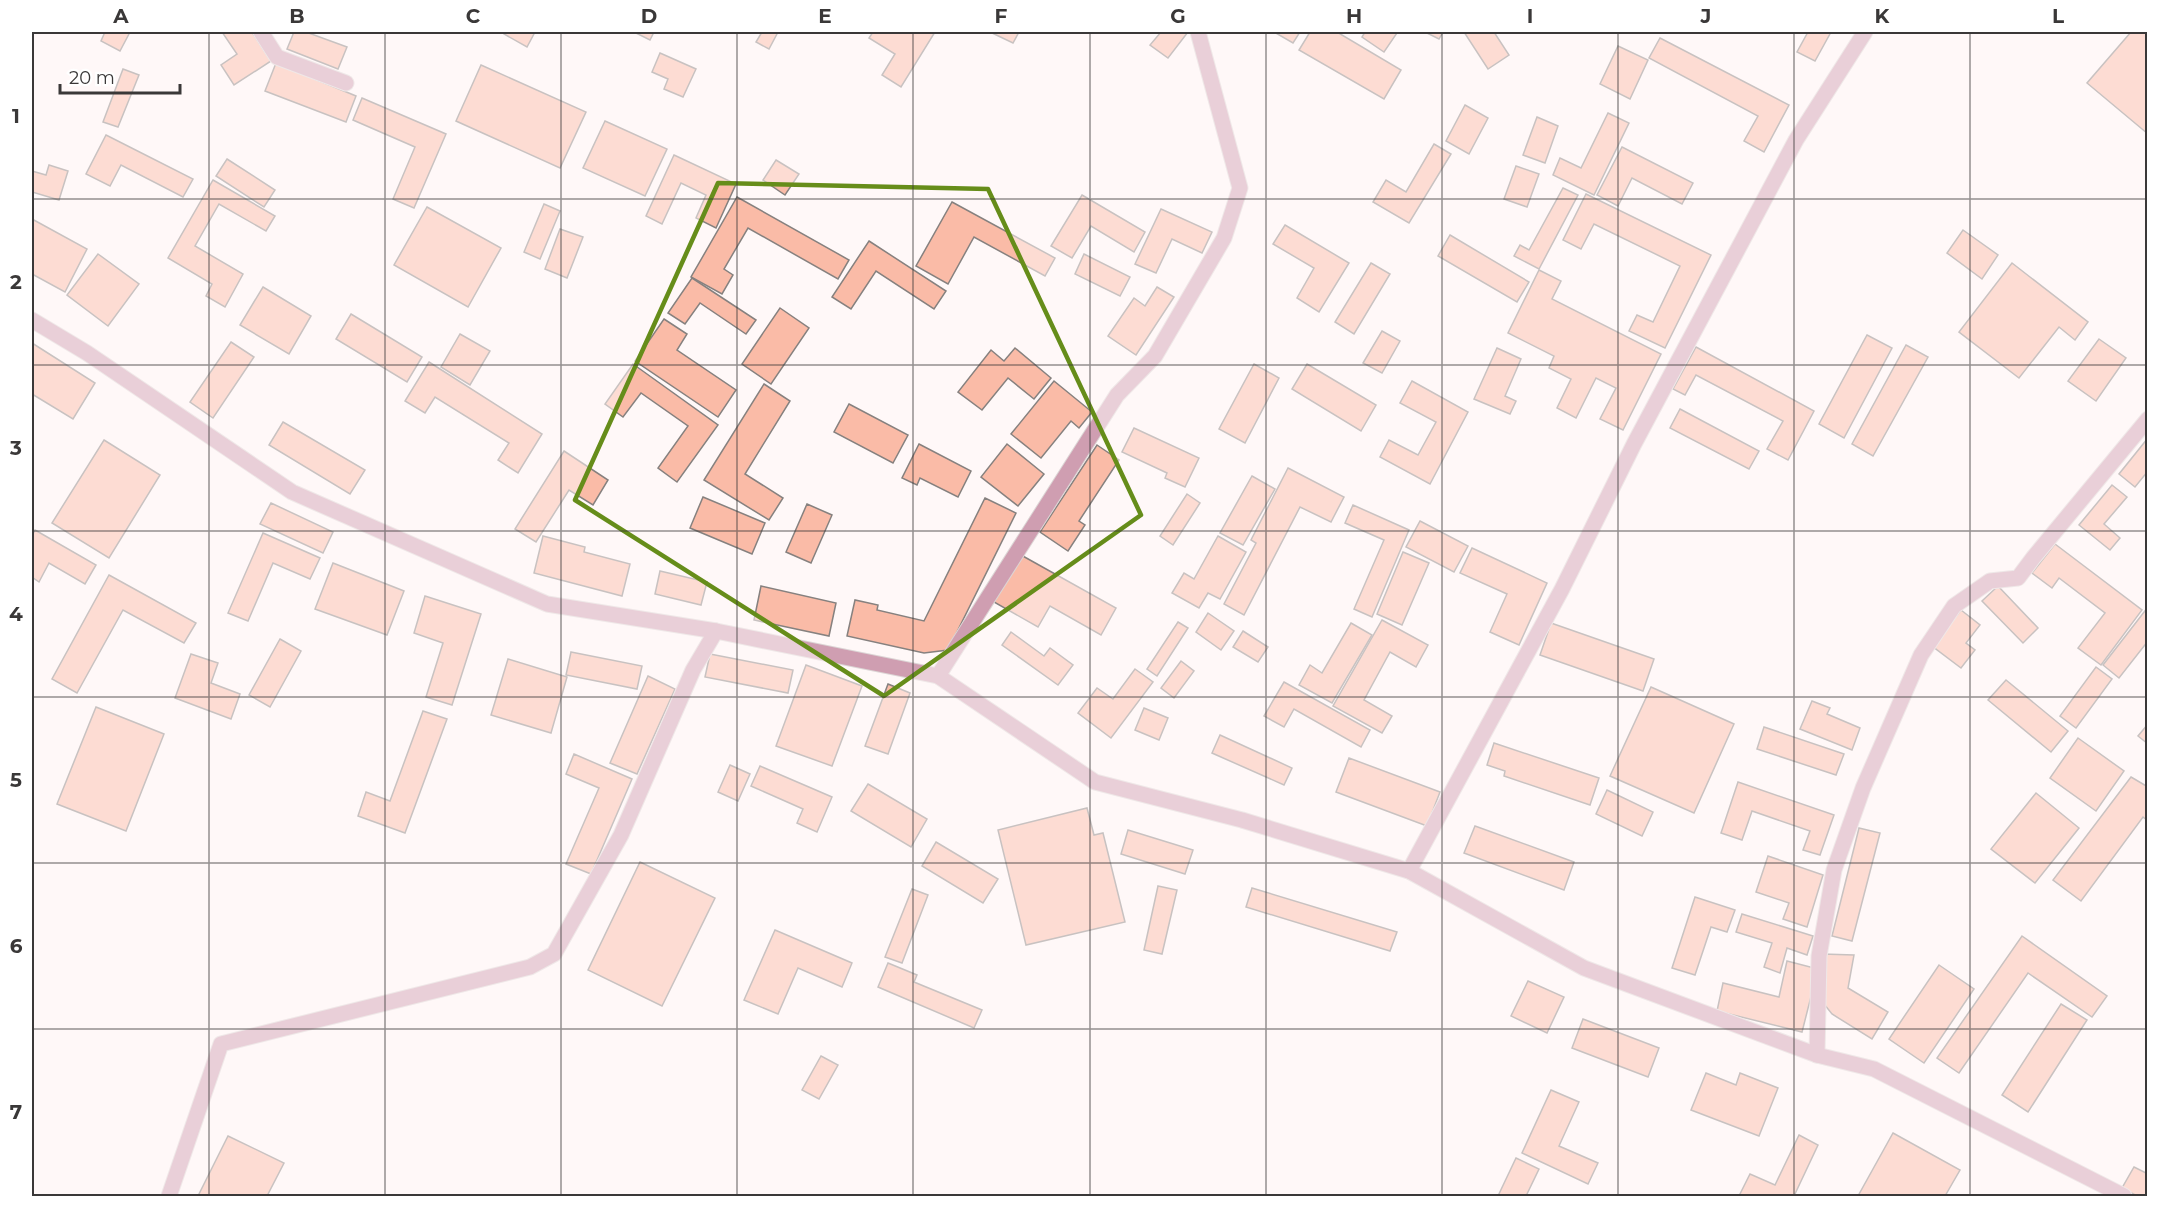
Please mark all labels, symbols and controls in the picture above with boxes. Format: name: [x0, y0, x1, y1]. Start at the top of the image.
text: A: [112, 4, 129, 28]
text: B: [289, 4, 305, 28]
text: C: [466, 4, 481, 28]
text: D: [641, 4, 657, 28]
text: E: [818, 4, 832, 28]
text: F: [995, 4, 1008, 28]
text: G: [1170, 4, 1186, 28]
text: H: [1346, 4, 1362, 28]
text: I: [1527, 4, 1533, 28]
text: J: [1700, 4, 1711, 28]
text: K: [1875, 4, 1891, 28]
text: L: [2052, 4, 2064, 28]
scale bar: [60, 57, 180, 95]
text: 20 m: [69, 67, 115, 89]
text: 1: [12, 104, 20, 128]
text: 2: [10, 270, 22, 294]
text: 3: [9, 436, 22, 460]
text: 4: [9, 602, 23, 626]
text: 5: [10, 768, 22, 792]
text: 6: [10, 934, 23, 958]
text: 7: [10, 1100, 22, 1124]

